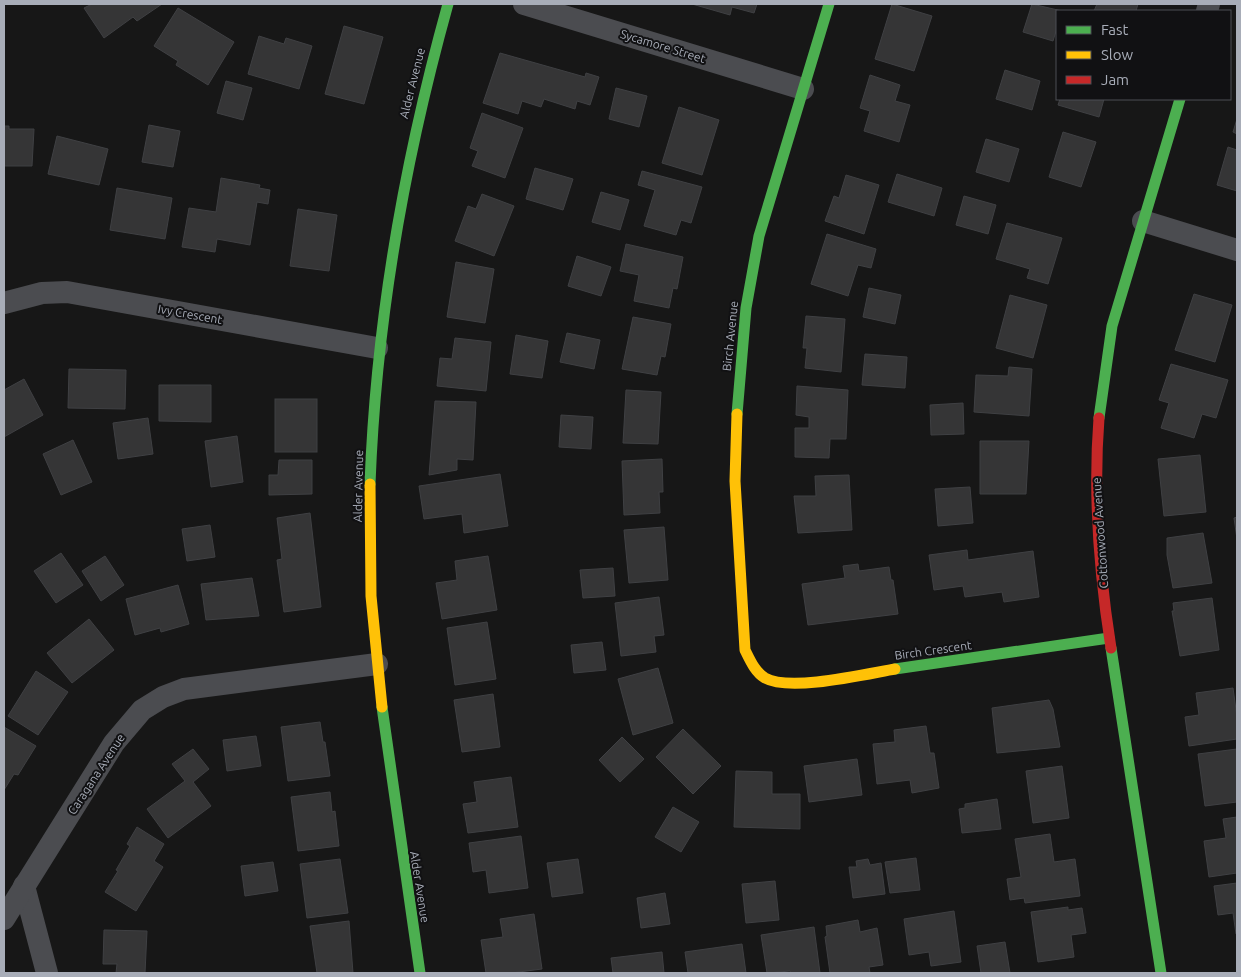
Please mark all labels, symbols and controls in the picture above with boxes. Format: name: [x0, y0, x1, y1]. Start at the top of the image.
legend: [1056, 10, 1231, 100]
text: Fast: [1101, 21, 1129, 38]
street label: Sycamore Street: [619, 27, 707, 65]
street label: Alder Avenue: [397, 46, 427, 120]
text: Slow: [1101, 46, 1134, 63]
text: Jam: [1101, 71, 1129, 88]
street label: Birch Avenue: [720, 300, 740, 372]
street label: Ivy Crescent: [157, 302, 223, 326]
street label: Alder Avenue: [351, 450, 365, 522]
street label: Cottonwood Avenue: [1090, 477, 1110, 589]
street label: Birch Crescent: [894, 638, 973, 662]
street label: Caragana Avenue: [65, 731, 127, 817]
street label: Alder Avenue: [408, 850, 432, 924]

